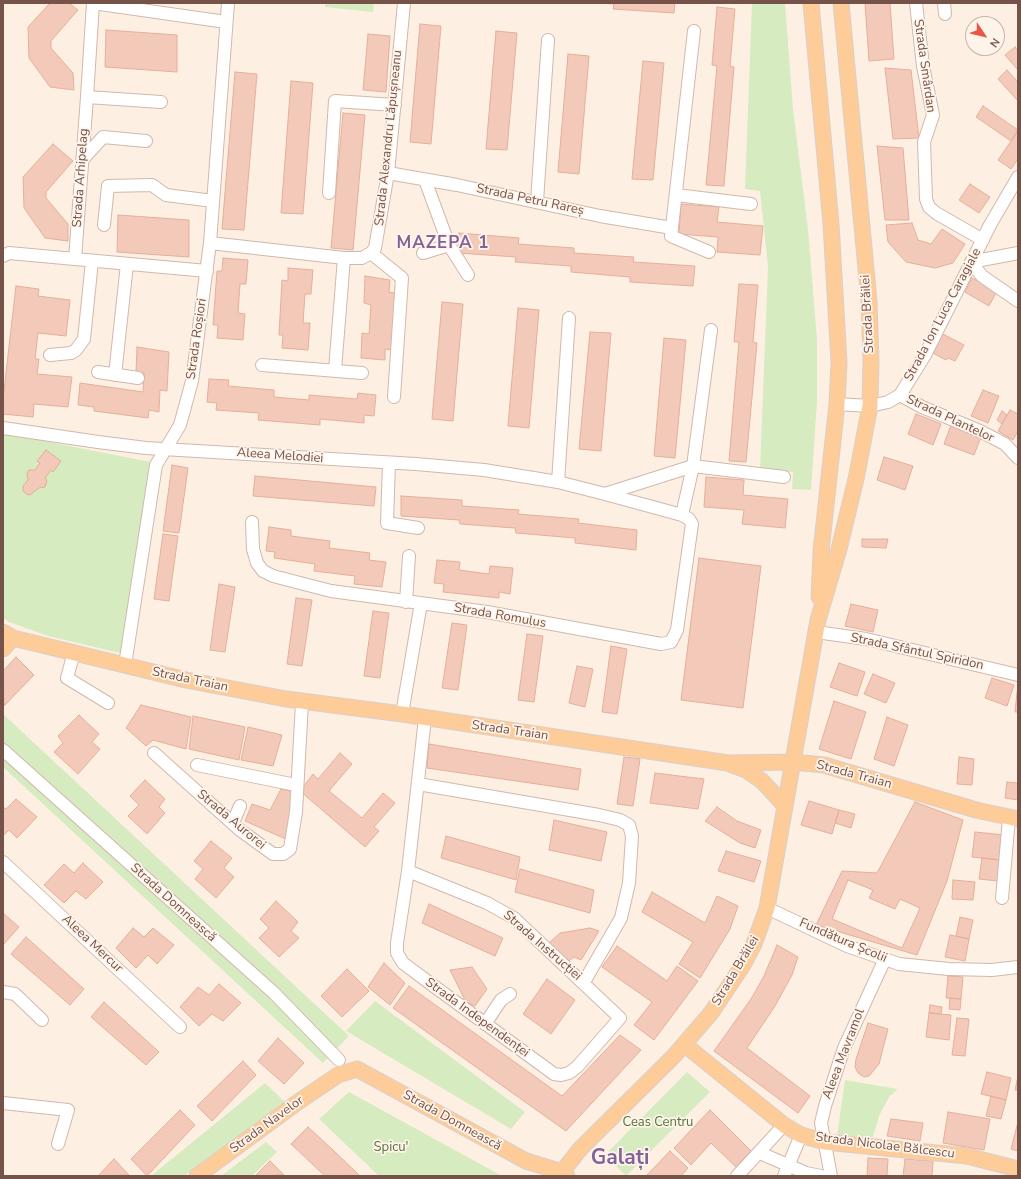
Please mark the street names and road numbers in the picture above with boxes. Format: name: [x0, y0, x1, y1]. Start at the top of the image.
street label: Strada Smârdan: [910, 18, 938, 114]
street label: Strada Alexandru Lăpușneanu: [372, 49, 406, 227]
street label: Strada Arhipelag: [70, 128, 92, 228]
street label: Strada Petru Rareș: [475, 181, 585, 219]
street label: Strada Ion Luca Caragiale: [901, 246, 985, 384]
street label: Strada Brăilei: [858, 274, 878, 354]
street label: Strada Roșiori: [184, 297, 210, 381]
street label: Strada Plantelor: [904, 392, 996, 446]
street label: Aleea Melodiei: [236, 445, 324, 467]
street label: Strada Romulus: [453, 600, 547, 632]
street label: Strada Sfântul Spiridon: [849, 630, 985, 674]
street label: Strada Traian: [151, 664, 229, 696]
street label: Strada Traian: [471, 718, 549, 744]
street label: Strada Traian: [815, 757, 893, 793]
street label: Strada Aurorei: [193, 787, 269, 853]
street label: Strada Domnească: [127, 860, 219, 946]
street label: Strada Instrucției: [500, 908, 584, 984]
street label: Aleea Mercur: [58, 912, 126, 976]
street label: Fundătura Școlii: [797, 915, 889, 967]
street label: Strada Brăilei: [709, 933, 763, 1009]
street label: Strada Independenței: [422, 975, 532, 1061]
street label: Aleea Mavramol: [820, 1007, 868, 1101]
street label: Strada Domnească: [400, 1087, 504, 1155]
street label: Strada Navelor: [227, 1093, 307, 1157]
street label: Strada Nicolae Bălcescu: [814, 1130, 956, 1162]

